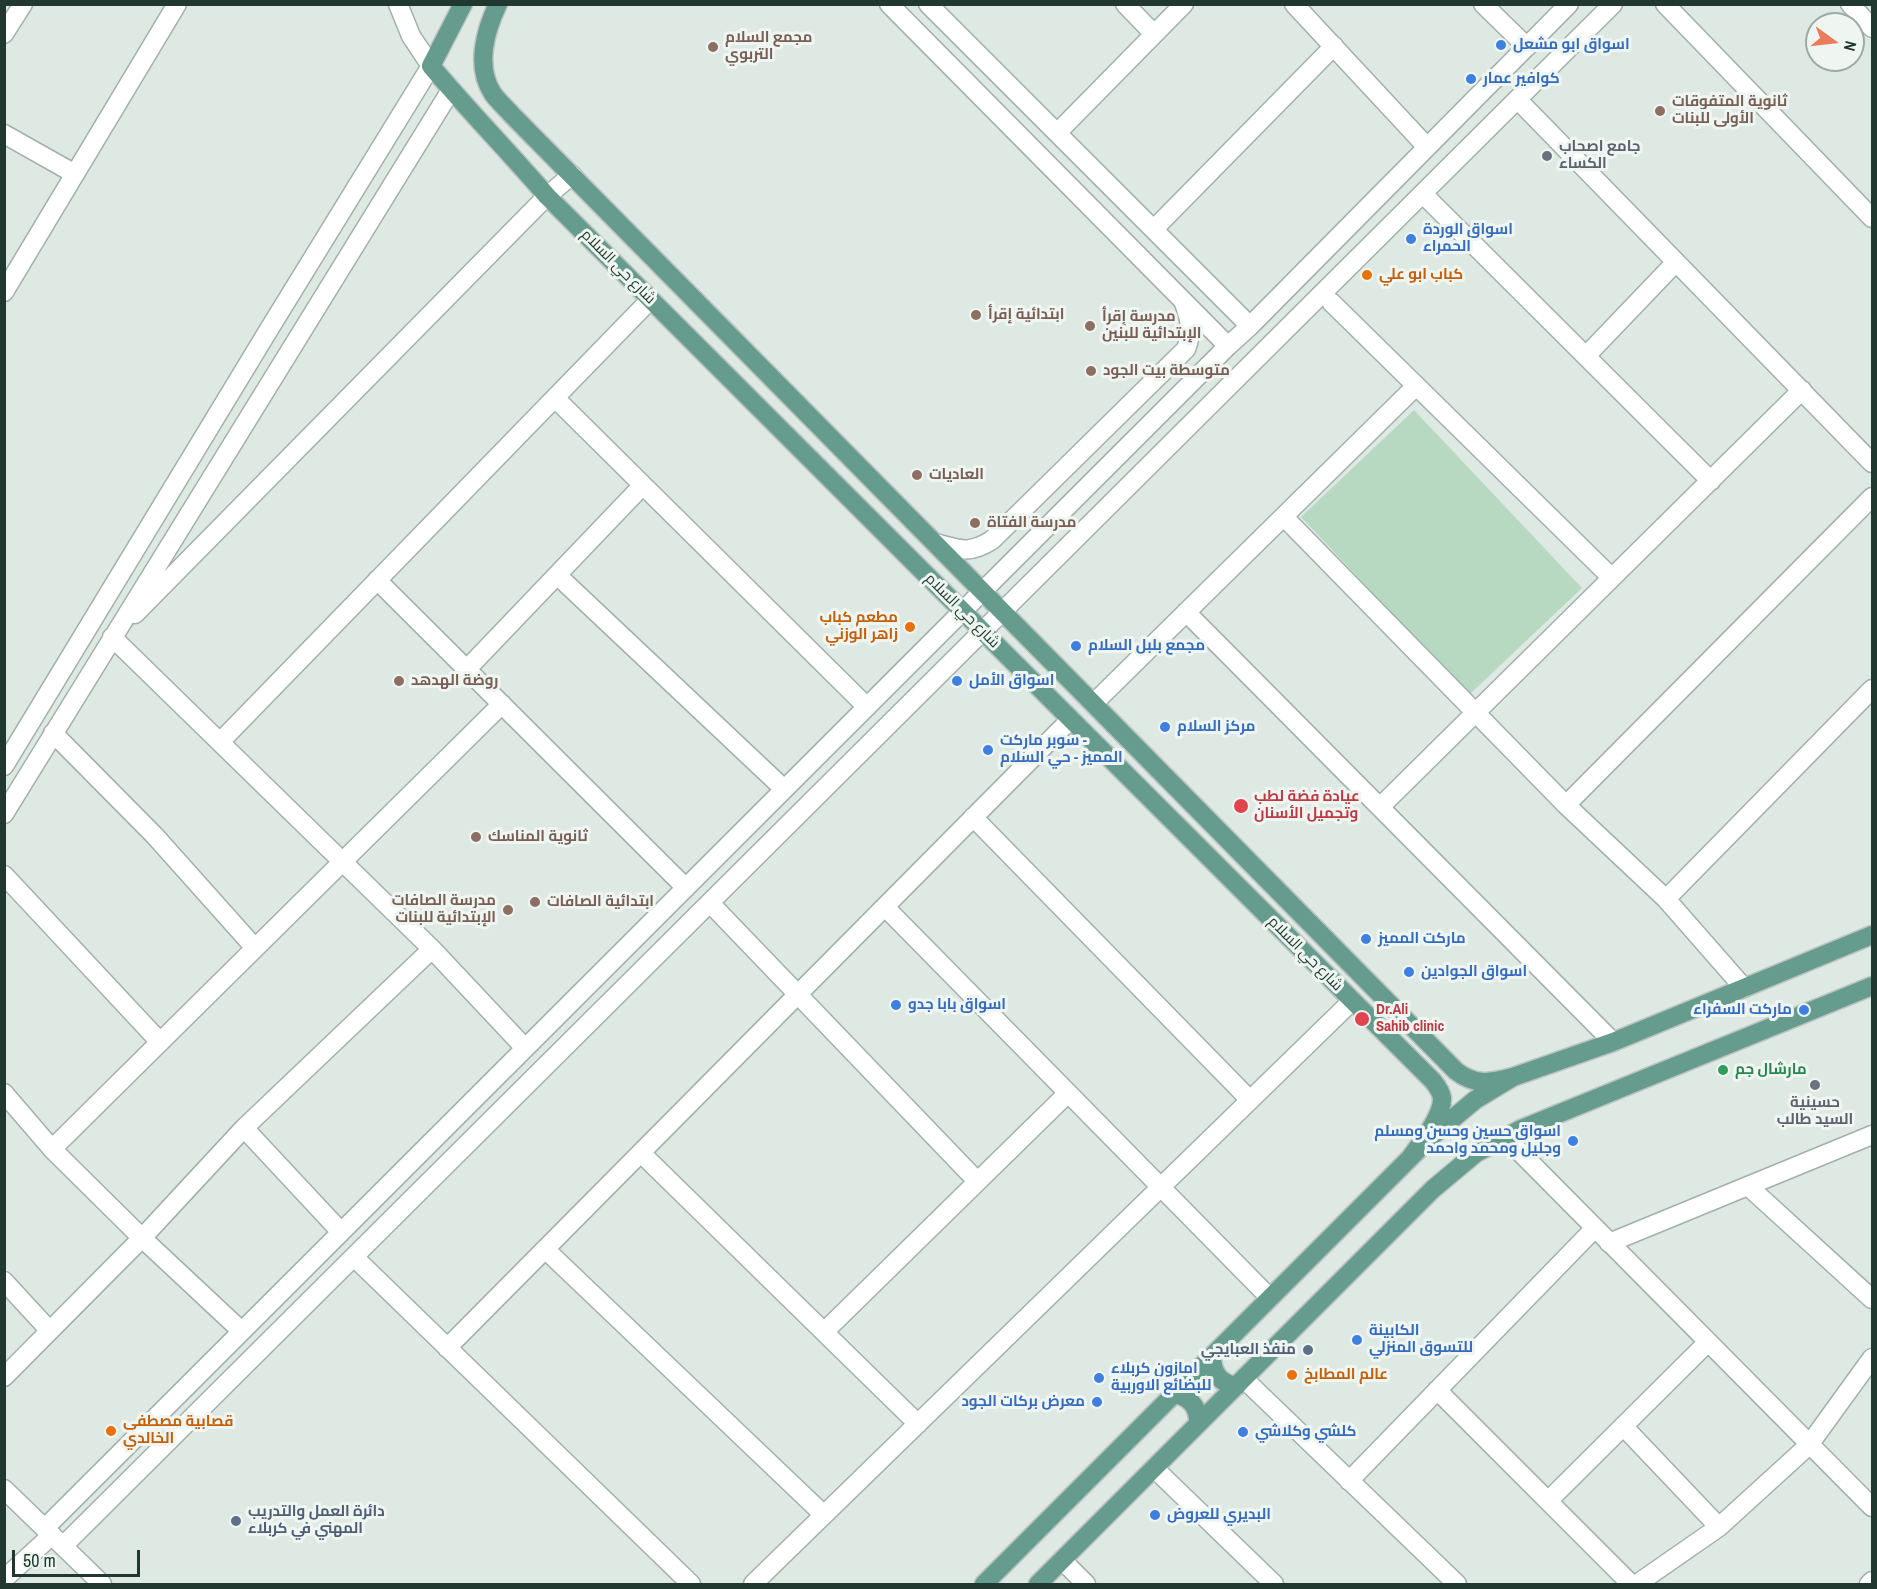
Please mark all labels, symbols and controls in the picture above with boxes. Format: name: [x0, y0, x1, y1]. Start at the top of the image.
north arrow: [1805, 12, 1865, 72]
place label: مجمع السلام التربوي: [725, 29, 813, 64]
place label: اسواق ابو مشعل: [1513, 36, 1630, 54]
marker: اسواق ابو مشعل: [1494, 38, 1508, 52]
text: N: [1839, 39, 1862, 54]
marker: مجمع السلام التربوي: [706, 40, 720, 54]
place label: كوافير عمار: [1483, 70, 1560, 88]
marker: كوافير عمار: [1464, 72, 1478, 86]
place label: ثانوية المتفوقات الأولى للبنات: [1672, 93, 1787, 128]
marker: ثانوية المتفوقات الأولى للبنات: [1653, 104, 1667, 118]
place label: جامع اصحاب الكساء: [1559, 138, 1640, 173]
marker: جامع اصحاب الكساء: [1540, 149, 1554, 163]
place label: اسواق الوردة الحمراء: [1423, 221, 1513, 256]
street label: شارع حي السلام: [577, 226, 659, 308]
marker: اسواق الوردة الحمراء: [1404, 232, 1418, 246]
place label: كباب ابو علي: [1379, 266, 1463, 284]
marker: كباب ابو علي: [1360, 268, 1374, 282]
place label: ابتدائية إقرأ: [988, 306, 1064, 324]
marker: ابتدائية إقرأ: [969, 308, 983, 322]
place label: مدرسة إقرأ الإبتدائية للبنين: [1102, 308, 1201, 343]
marker: مدرسة إقرأ الإبتدائية للبنين: [1083, 319, 1097, 333]
place label: متوسطة بيت الجود: [1103, 362, 1230, 380]
marker: متوسطة بيت الجود: [1084, 364, 1098, 378]
place label: العاديات: [929, 466, 984, 484]
marker: العاديات: [910, 468, 924, 482]
place label: مدرسة الفتاة: [987, 514, 1077, 532]
marker: مدرسة الفتاة: [968, 516, 982, 530]
street label: شارع حي السلام: [921, 570, 1003, 652]
place label: مطعم كباب زاهر الوزني: [819, 609, 898, 644]
marker: مطعم كباب زاهر الوزني: [903, 620, 917, 634]
place label: مجمع بلبل السلام: [1088, 637, 1205, 655]
marker: مجمع بلبل السلام: [1069, 639, 1083, 653]
place label: روضة الهدهد: [411, 672, 498, 690]
place label: اسواق الأمل: [969, 672, 1054, 690]
marker: روضة الهدهد: [392, 674, 406, 688]
marker: اسواق الأمل: [950, 674, 964, 688]
place label: مركز السلام: [1177, 718, 1256, 736]
marker: مركز السلام: [1158, 720, 1172, 734]
place label: سوبر ماركت - المميز - حي السلام: [1000, 732, 1123, 767]
marker: سوبر ماركت - المميز - حي السلام: [981, 743, 995, 757]
place label: عيادة فضة لطب وتجميل الأسنان: [1254, 788, 1360, 823]
marker: عيادة فضة لطب وتجميل الأسنان: [1232, 797, 1250, 815]
place label: ثانوية المناسك: [488, 828, 588, 846]
marker: ثانوية المناسك: [469, 830, 483, 844]
place label: مدرسة الصافات الإبتدائية للبنات: [392, 892, 496, 927]
place label: ابتدائية الصافات: [547, 893, 654, 911]
marker: ابتدائية الصافات: [528, 895, 542, 909]
marker: مدرسة الصافات الإبتدائية للبنات: [501, 903, 515, 917]
street label: شارع حي السلام: [1264, 913, 1346, 995]
place label: ماركت المميز: [1378, 930, 1466, 948]
marker: ماركت المميز: [1359, 932, 1373, 946]
place label: اسواق الجوادين: [1421, 963, 1527, 981]
marker: اسواق الجوادين: [1402, 965, 1416, 979]
place label: اسواق بابا جدو: [908, 996, 1006, 1014]
marker: اسواق بابا جدو: [889, 998, 903, 1012]
place label: Dr.Ali Sahib clinic: [1376, 1001, 1444, 1036]
place label: ماركت السفراء: [1693, 1001, 1792, 1019]
marker: ماركت السفراء: [1797, 1003, 1811, 1017]
marker: Dr.Ali Sahib clinic: [1353, 1010, 1371, 1028]
place label: مارشال جم: [1735, 1061, 1807, 1079]
marker: مارشال جم: [1716, 1063, 1730, 1077]
marker: حسينية السيد طالب: [1808, 1078, 1822, 1092]
place label: حسينية السيد طالب: [1777, 1094, 1853, 1129]
place label: اسواق حسين وحسن ومسلم وجليل ومحمد واحمد: [1374, 1123, 1561, 1158]
marker: اسواق حسين وحسن ومسلم وجليل ومحمد واحمد: [1566, 1134, 1580, 1148]
place label: الكابينة للتسوق المنزلي: [1369, 1322, 1473, 1357]
marker: الكابينة للتسوق المنزلي: [1350, 1333, 1364, 1347]
place label: منفذ العبايجي: [1201, 1341, 1296, 1359]
marker: منفذ العبايجي: [1301, 1343, 1315, 1357]
place label: امازون كربلاء للبضائع الاوربية: [1111, 1360, 1211, 1395]
place label: عالم المطابخ: [1304, 1366, 1388, 1384]
marker: عالم المطابخ: [1285, 1368, 1299, 1382]
marker: امازون كربلاء للبضائع الاوربية: [1092, 1371, 1106, 1385]
place label: معرض بركات الجود: [961, 1393, 1085, 1411]
marker: معرض بركات الجود: [1090, 1395, 1104, 1409]
place label: قصابية مصطفى الخالدي: [123, 1413, 234, 1448]
place label: كلشي وكلاشي: [1255, 1423, 1356, 1441]
marker: قصابية مصطفى الخالدي: [104, 1424, 118, 1438]
marker: كلشي وكلاشي: [1236, 1425, 1250, 1439]
place label: دائرة العمل والتدريب المهني في كربلاء: [248, 1503, 385, 1538]
place label: البديري للعروض: [1167, 1506, 1271, 1524]
marker: البديري للعروض: [1148, 1508, 1162, 1522]
marker: دائرة العمل والتدريب المهني في كربلاء: [229, 1514, 243, 1528]
scale bar: [15, 1538, 142, 1576]
text: 50 m: [23, 1548, 56, 1573]

